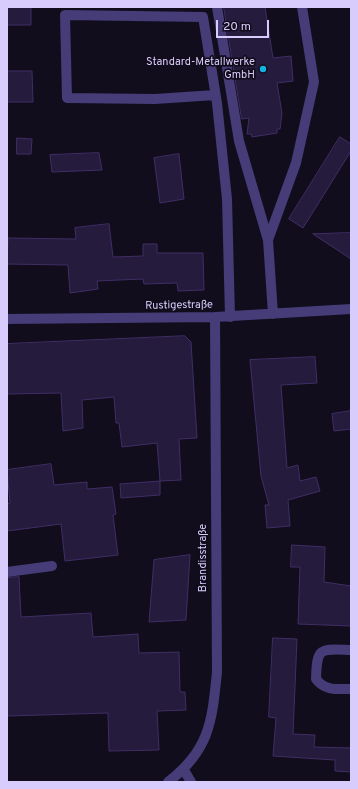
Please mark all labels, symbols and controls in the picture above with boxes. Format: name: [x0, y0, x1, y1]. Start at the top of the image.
scale bar: [218, 12, 271, 38]
text: 20 m: [223, 19, 251, 35]
place label: Standard-Metallwerke GmbH: [146, 56, 255, 82]
marker: Standard-Metallwerke GmbH: [258, 64, 268, 74]
street label: Rustigestraße: [145, 299, 213, 313]
street label: Brandisstraße: [197, 524, 211, 592]

